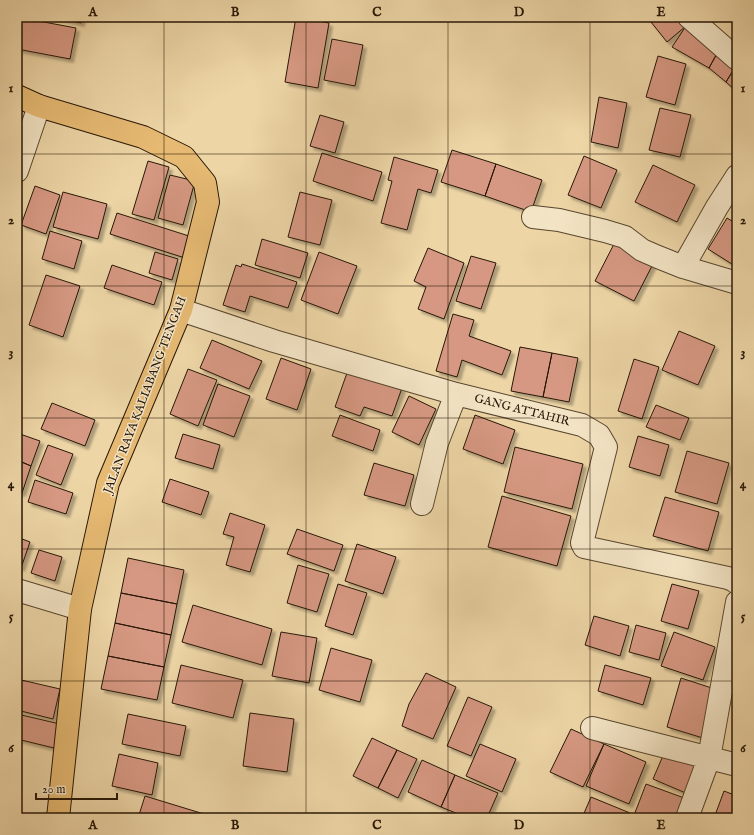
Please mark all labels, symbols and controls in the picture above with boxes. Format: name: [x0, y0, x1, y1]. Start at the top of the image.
text: A: [88, 4, 99, 21]
text: B: [231, 4, 240, 21]
text: C: [372, 4, 382, 21]
text: D: [514, 4, 525, 21]
text: E: [656, 4, 666, 21]
text: 1: [9, 80, 14, 97]
text: 1: [741, 80, 746, 97]
text: 2: [8, 212, 14, 229]
text: 2: [740, 212, 746, 229]
street label: JALAN RAYA KALIABANG TENGAH: [100, 294, 191, 498]
text: 3: [9, 344, 14, 361]
text: 3: [741, 344, 746, 361]
street label: GANG ATTAHIR: [473, 391, 572, 429]
text: 4: [8, 476, 15, 493]
text: 4: [740, 476, 747, 493]
text: 5: [9, 608, 14, 625]
text: 5: [741, 608, 746, 625]
text: 6: [8, 740, 14, 757]
text: 6: [740, 740, 746, 757]
scale bar: [36, 775, 117, 801]
text: 20 m: [42, 782, 65, 797]
text: A: [88, 817, 99, 834]
text: B: [231, 817, 240, 834]
text: C: [372, 817, 382, 834]
text: D: [514, 817, 525, 834]
text: E: [656, 817, 666, 834]

